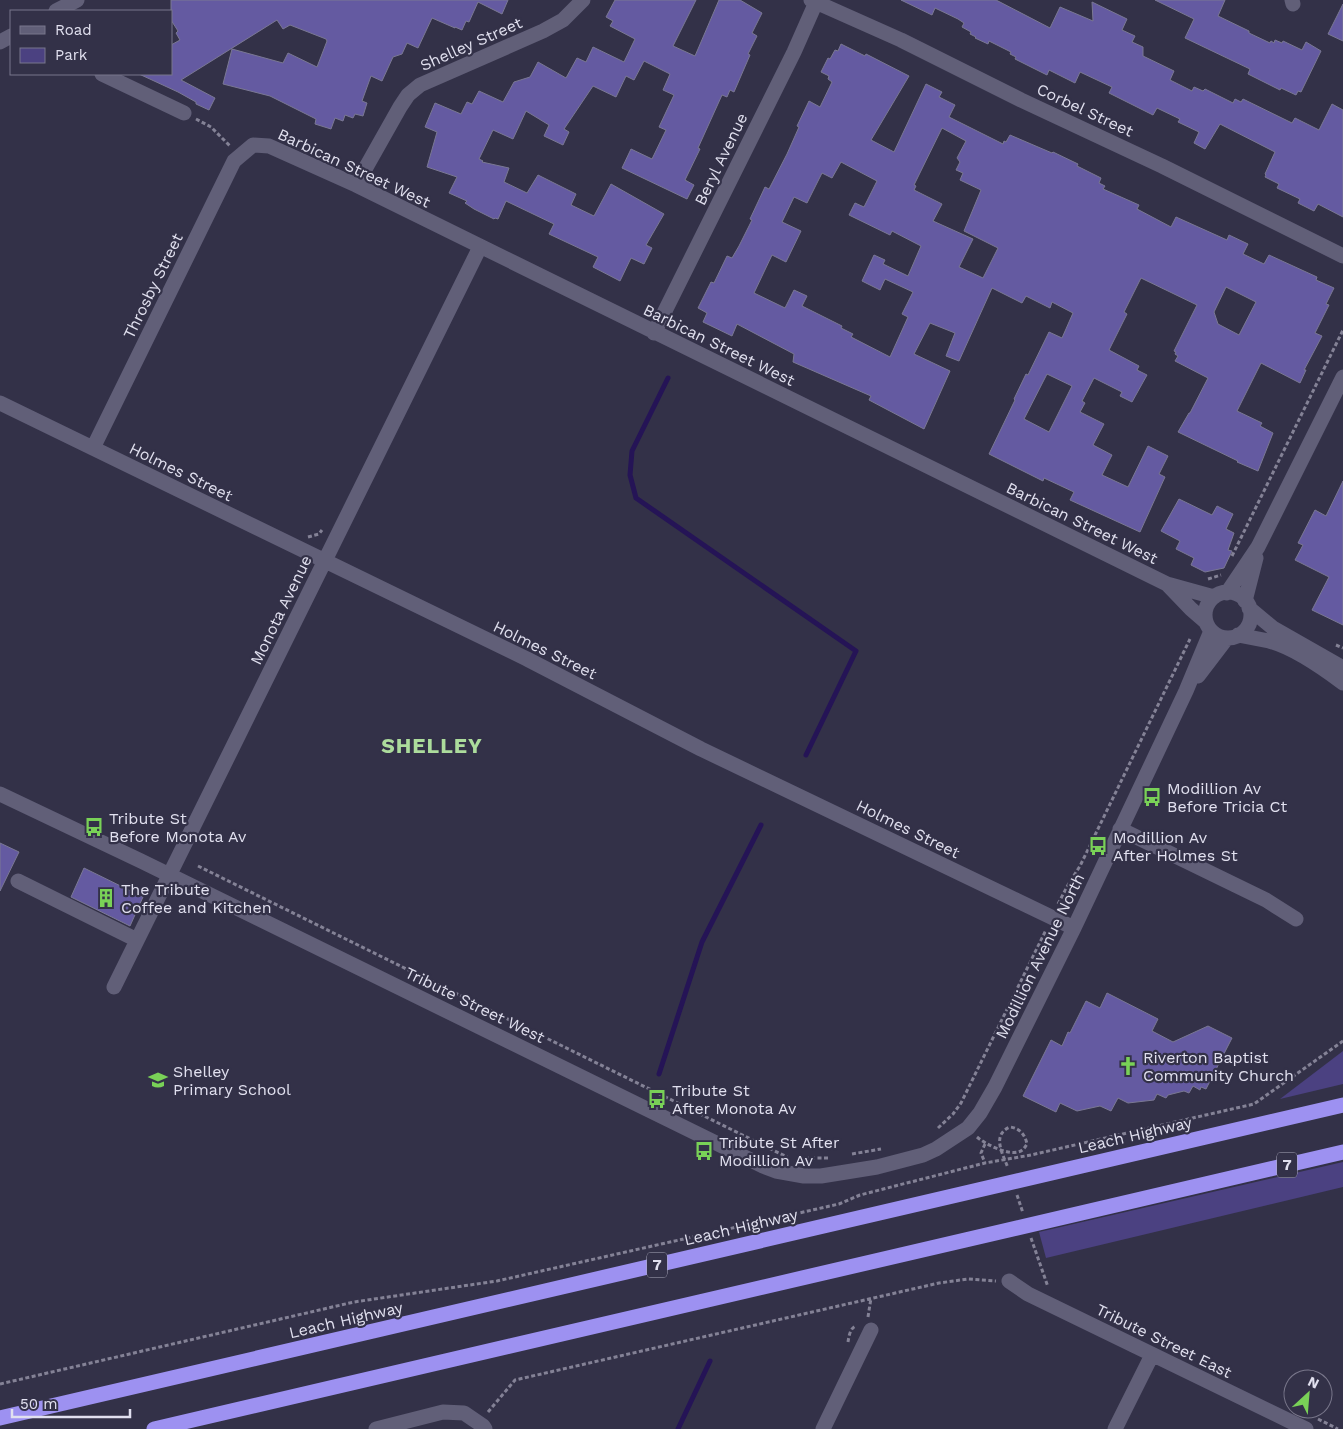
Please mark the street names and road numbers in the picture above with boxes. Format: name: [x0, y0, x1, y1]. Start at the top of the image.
street label: Shelley Street: [417, 13, 525, 75]
street label: Corbel Street: [1034, 79, 1137, 141]
street label: Beryl Avenue: [690, 110, 752, 208]
street label: Barbican Street West: [275, 124, 434, 212]
street label: Throsby Street: [119, 230, 187, 342]
street label: Barbican Street West: [640, 300, 798, 390]
street label: Holmes Street: [126, 439, 236, 505]
street label: Barbican Street West: [1003, 478, 1161, 568]
street label: Monota Avenue: [246, 552, 316, 668]
street label: Holmes Street: [490, 617, 600, 683]
street label: Holmes Street: [853, 796, 963, 862]
street label: Modillion Avenue North: [992, 870, 1088, 1042]
street label: Tribute Street West: [402, 963, 548, 1047]
street label: Leach Highway: [1076, 1112, 1195, 1157]
road number: 7: [1277, 1152, 1297, 1178]
street label: Leach Highway: [682, 1204, 801, 1249]
road number: 7: [647, 1252, 667, 1278]
street label: Leach Highway: [287, 1297, 406, 1342]
street label: Tribute Street East: [1093, 1300, 1235, 1382]

